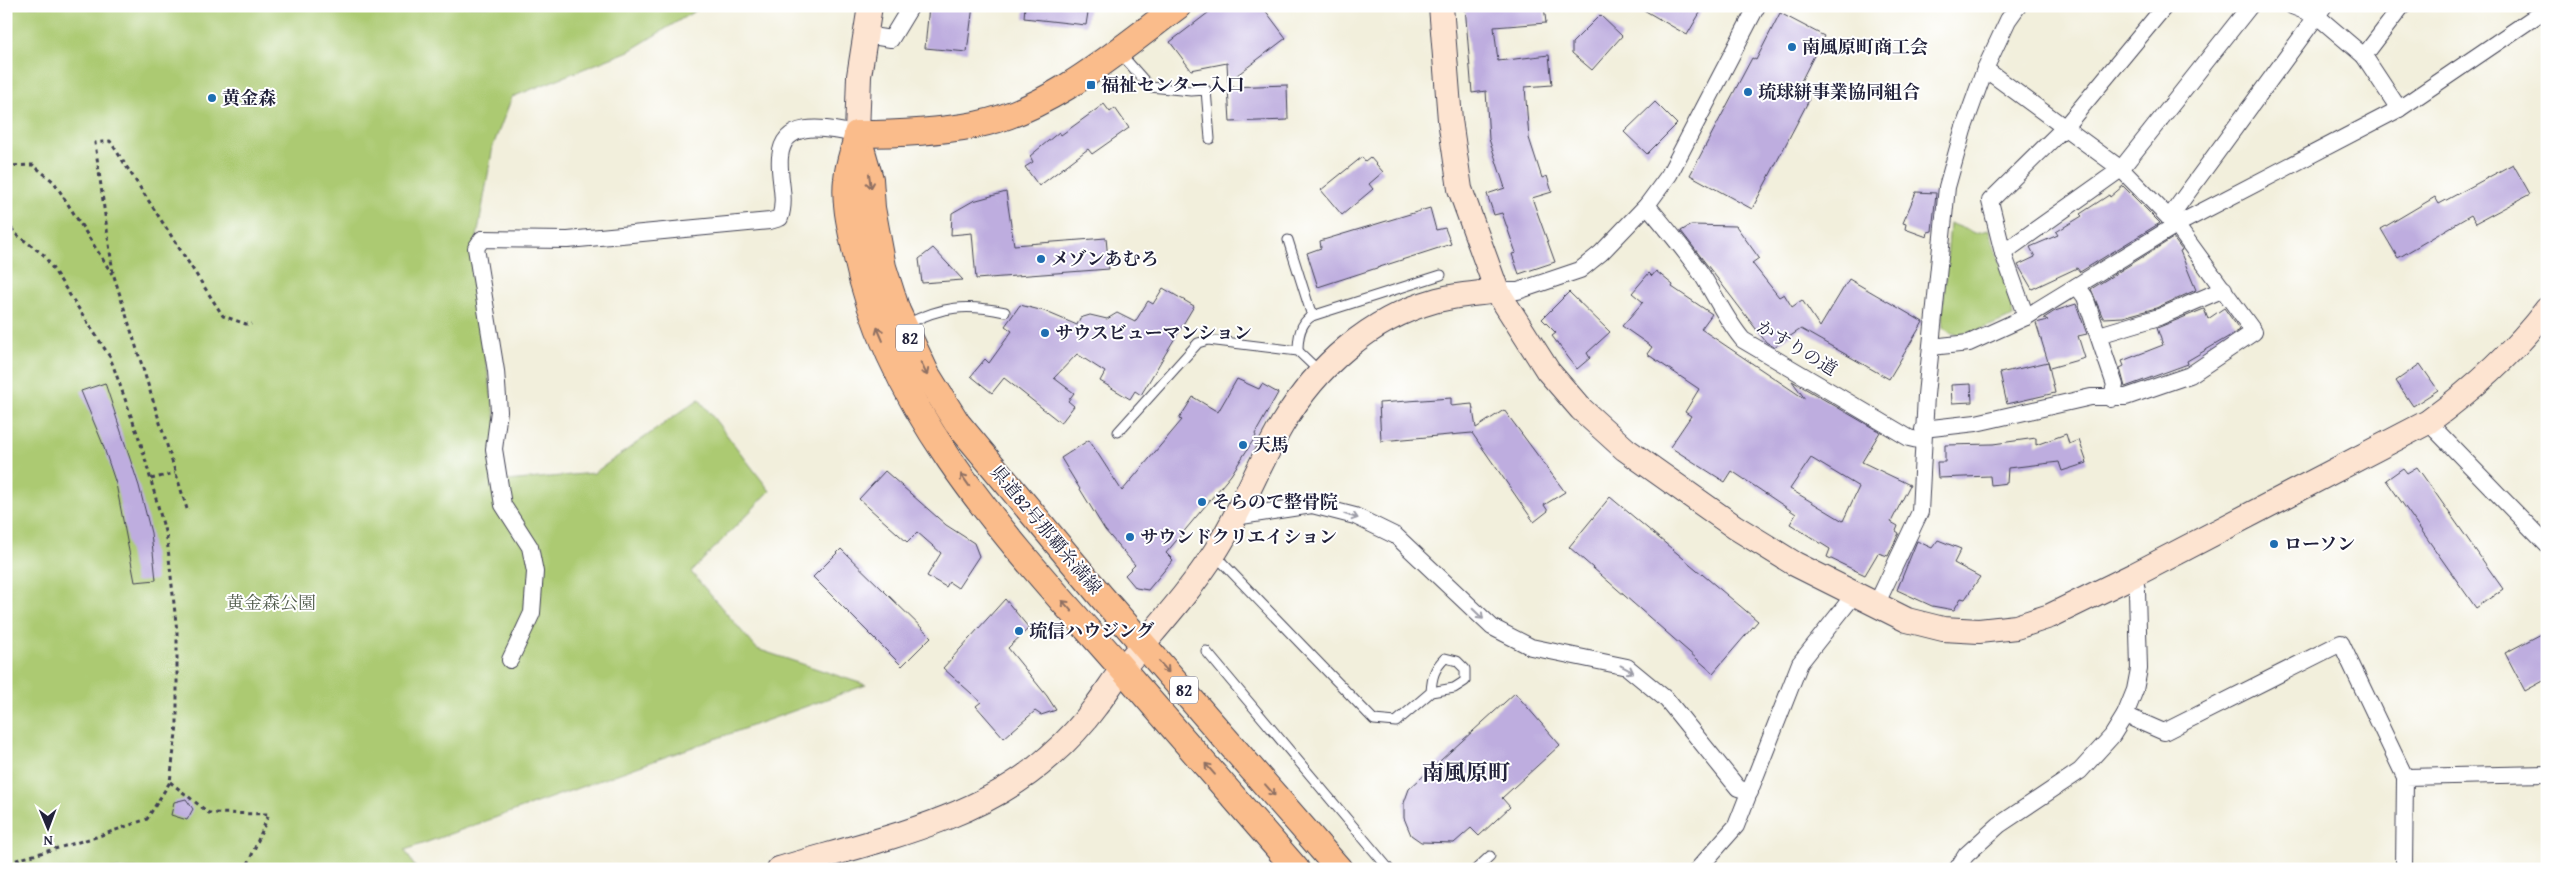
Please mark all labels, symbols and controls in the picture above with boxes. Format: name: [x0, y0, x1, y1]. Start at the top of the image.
place label: 南風原町商工会: [1802, 33, 1928, 60]
marker: 南風原町商工会: [1786, 41, 1798, 53]
place label: 福祉センター入口: [1101, 71, 1244, 98]
place label: 琉球絣事業協同組合: [1758, 78, 1920, 105]
marker: 福祉センター入口: [1085, 79, 1097, 91]
place label: 黄金森: [222, 84, 276, 111]
marker: 琉球絣事業協同組合: [1742, 86, 1754, 98]
marker: 黄金森: [206, 92, 218, 104]
one-way arrow: [865, 173, 875, 189]
place label: メゾンあむろ: [1051, 245, 1158, 272]
marker: メゾンあむろ: [1035, 253, 1047, 265]
street label: かすりの道: [1752, 313, 1843, 382]
place label: サウスビューマンション: [1055, 319, 1252, 346]
road number: 82: [896, 324, 924, 352]
one-way arrow: [874, 327, 884, 342]
marker: サウスビューマンション: [1039, 327, 1051, 339]
one-way arrow: [920, 361, 930, 376]
place label: 天馬: [1253, 431, 1289, 458]
marker: 天馬: [1237, 439, 1249, 451]
street label: 県道82号那覇糸満線: [984, 459, 1109, 600]
one-way arrow: [960, 473, 970, 487]
place label: そらのて整骨院: [1212, 488, 1338, 515]
marker: そらのて整骨院: [1196, 496, 1208, 508]
one-way arrow: [1343, 511, 1359, 521]
place label: サウンドクリエイション: [1140, 523, 1337, 550]
place label: ローソン: [2284, 530, 2355, 557]
marker: サウンドクリエイション: [1124, 531, 1136, 543]
marker: ローソン: [2268, 538, 2280, 550]
park label: 黄金森公園: [226, 589, 316, 616]
one-way arrow: [1061, 600, 1072, 613]
one-way arrow: [1471, 608, 1484, 620]
place label: 琉信ハウジング: [1029, 617, 1154, 644]
marker: 琉信ハウジング: [1013, 625, 1025, 637]
one-way arrow: [1158, 661, 1170, 674]
one-way arrow: [1620, 664, 1635, 674]
road number: 82: [1170, 676, 1198, 704]
district label: 南風原町: [1422, 756, 1510, 788]
one-way arrow: [1204, 763, 1216, 776]
one-way arrow: [1265, 783, 1276, 796]
north arrow: [22, 802, 72, 852]
text: N: [43, 831, 53, 851]

